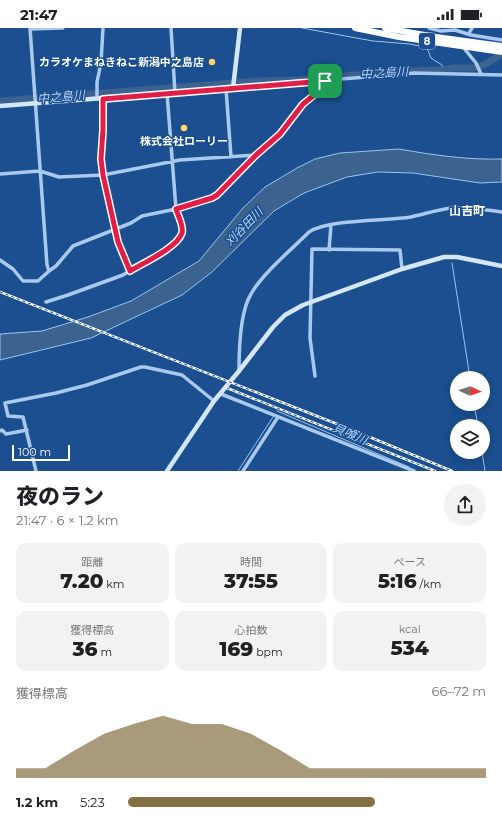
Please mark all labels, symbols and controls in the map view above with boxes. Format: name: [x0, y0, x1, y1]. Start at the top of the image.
text: 21:47: [20, 5, 58, 24]
road number: 8: [419, 33, 435, 49]
place label: カラオケまねきねこ新潟中之島店: [39, 55, 204, 69]
marker: カラオケまねきねこ新潟中之島店: [207, 57, 217, 67]
pin: [308, 64, 342, 98]
water label: 中之島川: [360, 64, 410, 81]
icon: arrive: [314, 70, 336, 92]
water label: 中之島川: [36, 87, 88, 106]
marker: 株式会社ローリー: [179, 123, 189, 133]
place label: 株式会社ローリー: [140, 134, 228, 148]
water label: 刈谷田川: [222, 203, 267, 249]
district label: 山吉町: [449, 203, 485, 218]
north arrow: [450, 371, 490, 411]
map controls: [450, 371, 490, 459]
button: layers: [450, 419, 490, 459]
water label: 貝喰川: [331, 420, 372, 448]
scale bar: [12, 443, 70, 462]
text: 100 m: [18, 445, 51, 459]
text: 夜のラン: [16, 483, 104, 510]
button: share: [444, 484, 486, 526]
text: 21:47 · 6 × 1.2 km: [16, 512, 119, 528]
text: 距離: [81, 555, 103, 569]
text: 時間: [240, 555, 262, 569]
text: ペース: [393, 555, 426, 569]
text: 7.20: [60, 569, 103, 593]
text: 37:55: [224, 569, 278, 593]
text: 5:16: [378, 569, 417, 593]
text: km: [103, 577, 124, 591]
text: /km: [417, 577, 442, 591]
text: kcal: [399, 622, 421, 636]
text: 獲得標高: [70, 623, 114, 637]
text: 心拍数: [234, 623, 267, 637]
text: 534: [391, 636, 429, 660]
text: 36: [73, 637, 98, 661]
text: 169: [219, 637, 253, 661]
text: m: [98, 645, 112, 659]
text: bpm: [253, 645, 283, 659]
text: 66–72 m: [431, 683, 486, 699]
text: 獲得標高: [16, 685, 68, 701]
text: 1.2 km: [16, 794, 58, 810]
text: 5:23: [80, 794, 105, 810]

